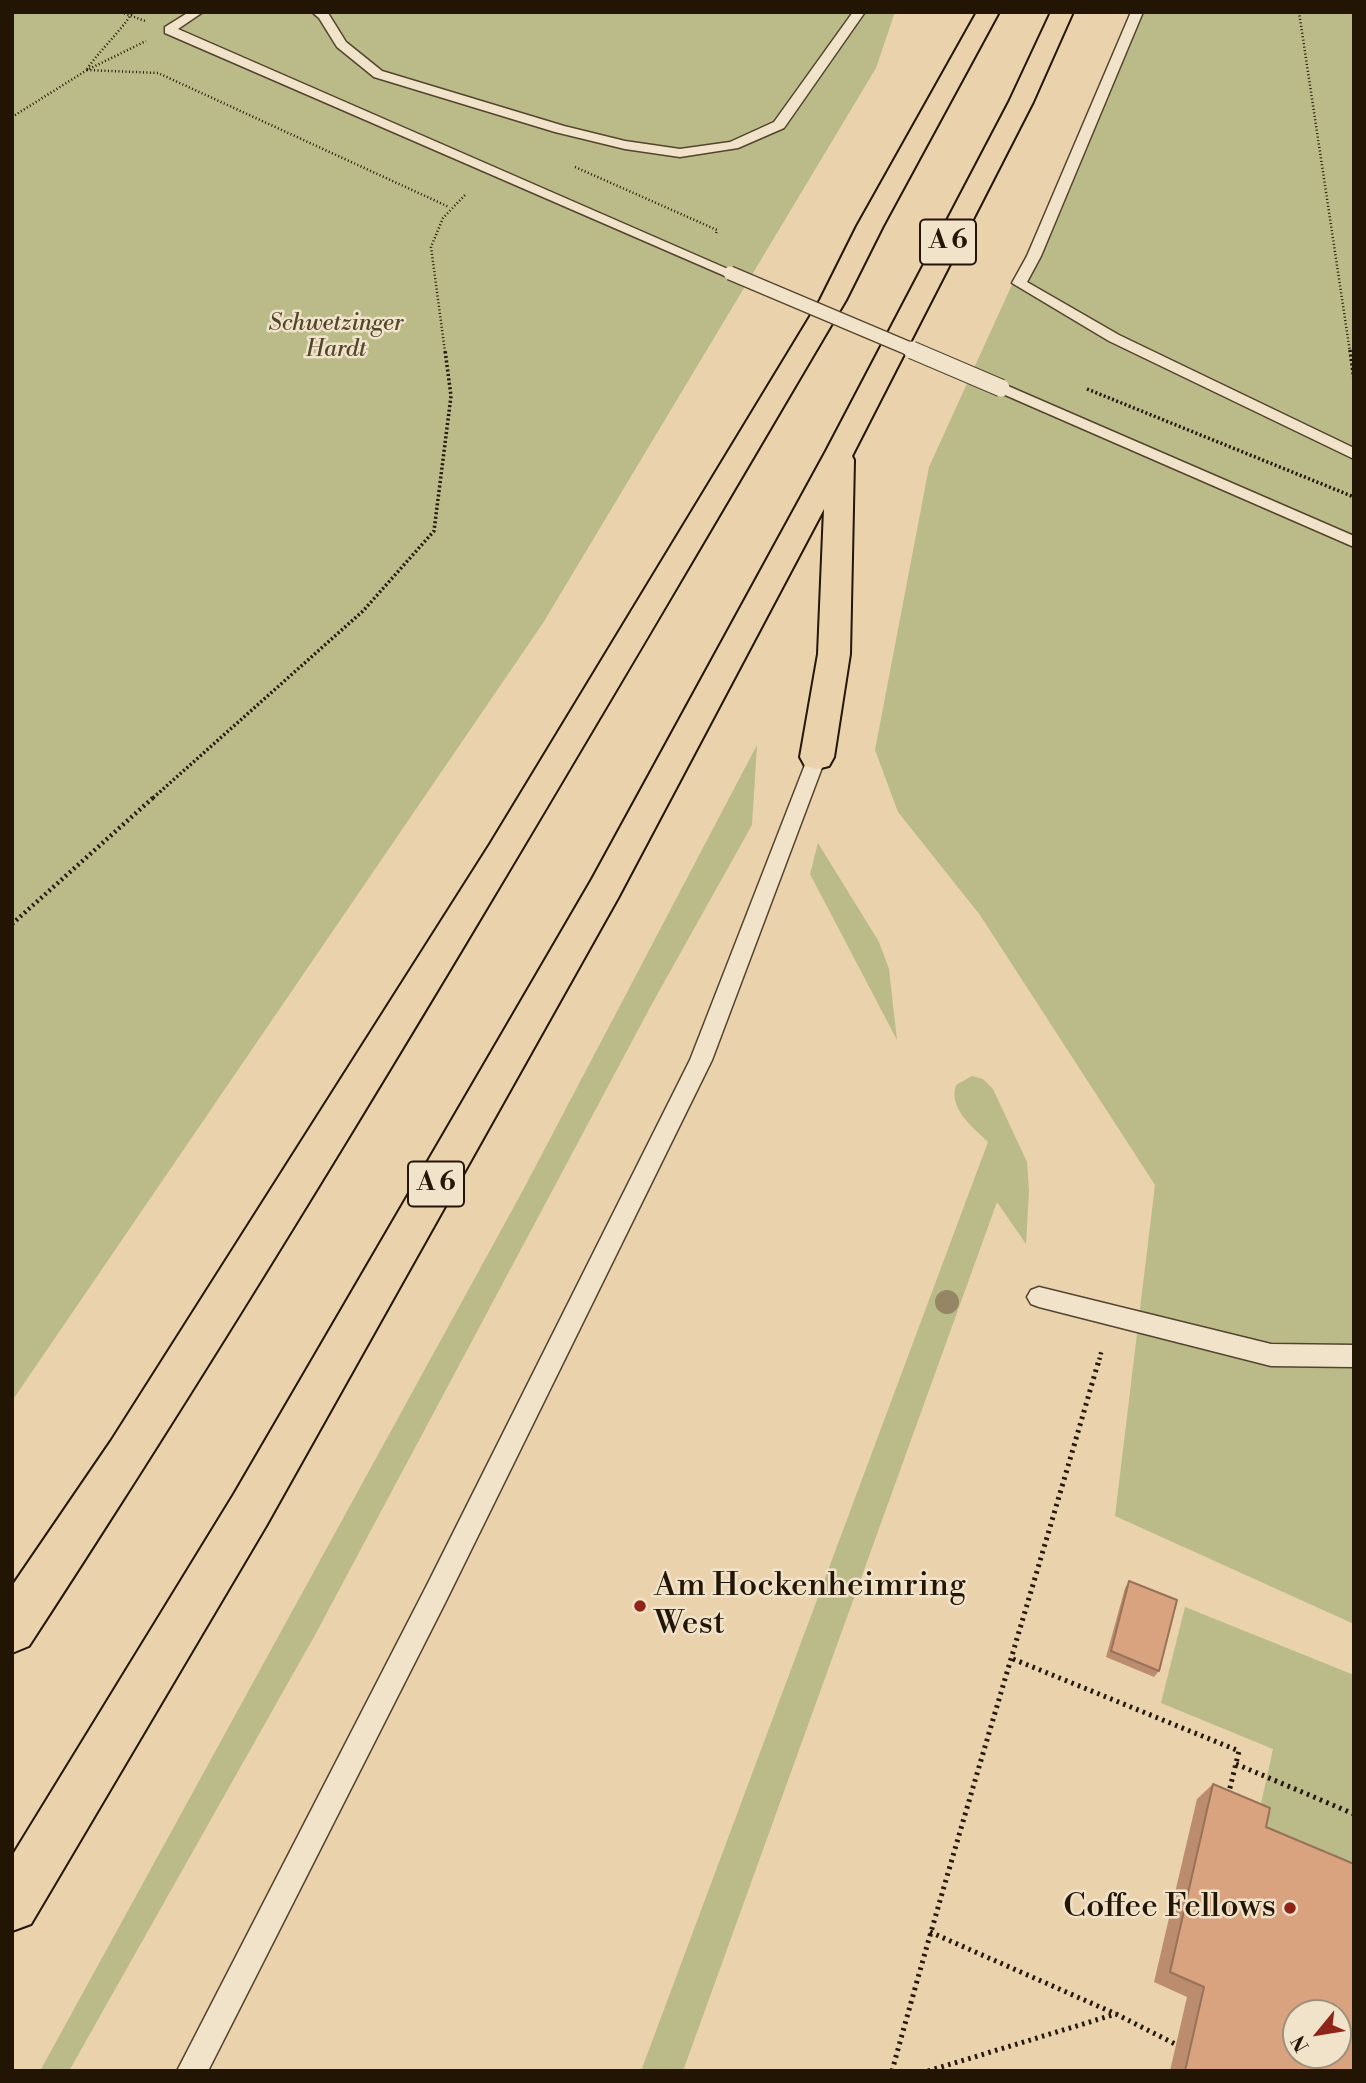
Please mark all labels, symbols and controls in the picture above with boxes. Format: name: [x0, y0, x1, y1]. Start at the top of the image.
road number: A 6: [920, 219, 976, 264]
park label: Schwetzinger Hardt: [268, 310, 404, 364]
road number: A 6: [408, 1162, 464, 1206]
place label: Am Hockenheimring West: [654, 1567, 966, 1645]
marker: Am Hockenheimring West: [632, 1598, 648, 1614]
place label: Coffee Fellows: [1063, 1888, 1276, 1928]
marker: Coffee Fellows: [1282, 1900, 1298, 1916]
north arrow: [1282, 1999, 1352, 2069]
text: N: [1286, 2031, 1315, 2056]

